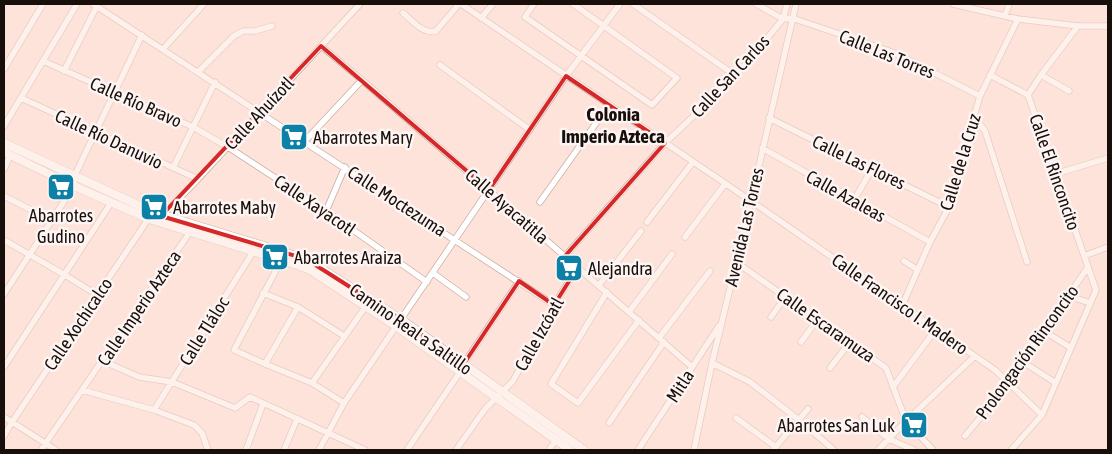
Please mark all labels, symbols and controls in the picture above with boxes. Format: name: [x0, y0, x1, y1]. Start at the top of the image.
street label: Calle Las Torres: [836, 25, 938, 83]
street label: Calle San Carlos: [687, 31, 773, 121]
street label: Calle Río Bravo: [87, 72, 185, 132]
street label: Calle Ahuízotl: [220, 72, 298, 154]
district label: Colonia Imperio Azteca: [561, 103, 665, 147]
street label: Calle Río Danuvio: [52, 105, 166, 173]
street label: Calle de la Cruz: [935, 111, 985, 213]
street label: Calle El Rinconcito: [1025, 111, 1085, 233]
supermarket icon: Abarrotes Mary: [279, 122, 309, 152]
place label: Abarrotes Mary: [313, 127, 413, 148]
street label: Calle Las Flores: [809, 130, 909, 194]
street label: Calle Moctezuma: [344, 161, 450, 241]
street label: Calle Ayacatitla: [461, 164, 553, 248]
street label: Avenida Las Torres: [720, 166, 768, 288]
street label: Calle Azaleas: [803, 166, 889, 226]
street label: Calle Xayacotl: [270, 170, 360, 240]
supermarket icon: Abarrotes Gudino: [46, 172, 76, 202]
supermarket icon: Abarrotes Maby: [139, 192, 169, 222]
place label: Abarrotes Maby: [173, 197, 276, 218]
place label: Abarrotes Gudino: [29, 205, 93, 247]
supermarket icon: Abarrotes Araiza: [260, 242, 290, 272]
street label: Calle Imperio Azteca: [93, 246, 185, 370]
place label: Abarrotes Araiza: [294, 247, 402, 268]
street label: Calle Francisco I. Madero: [828, 249, 972, 359]
supermarket icon: Alejandra: [554, 253, 584, 283]
place label: Alejandra: [588, 258, 653, 279]
street label: Calle Xochicalco: [39, 274, 117, 374]
street label: Camino Real a Saltillo: [346, 279, 476, 379]
street label: Prolongación Rinconcito: [971, 281, 1083, 423]
street label: Calle Escaramuza: [773, 283, 879, 367]
street label: Calle Tláloc: [175, 293, 233, 369]
street label: Calle Izcóatl: [510, 293, 568, 374]
street label: Mitla: [662, 366, 698, 406]
supermarket icon: Abarrotes San Luk: [899, 410, 929, 440]
place label: Abarrotes San Luk: [777, 415, 895, 436]

